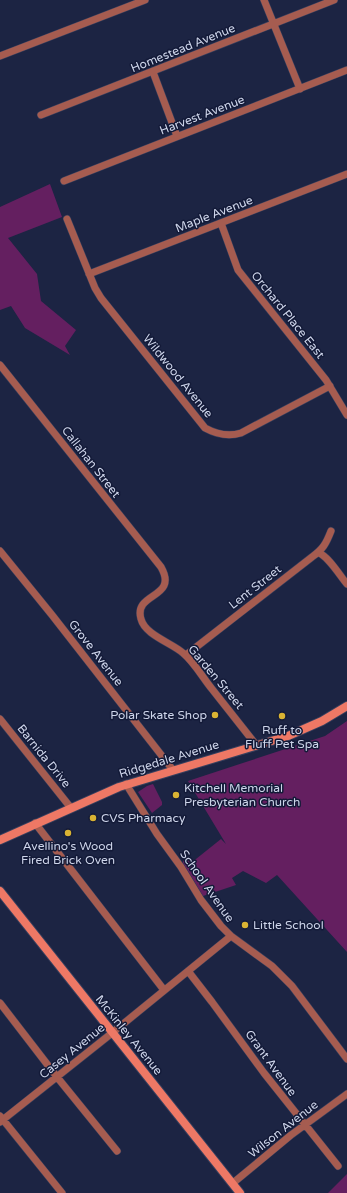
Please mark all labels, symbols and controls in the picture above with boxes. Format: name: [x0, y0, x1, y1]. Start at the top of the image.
street label: Homestead Avenue: [129, 21, 237, 75]
street label: Harvest Avenue: [158, 92, 247, 138]
street label: Maple Avenue: [173, 193, 255, 235]
street label: Orchard Place East: [249, 269, 328, 362]
street label: Wildwood Avenue: [140, 331, 216, 421]
street label: Callahan Street: [59, 424, 123, 501]
street label: Lent Street: [226, 562, 284, 612]
street label: Grove Avenue: [66, 617, 126, 689]
street label: Garden Street: [185, 642, 247, 712]
place label: Polar Skate Shop: [110, 708, 207, 722]
marker: Polar Skate Shop: [210, 710, 220, 720]
marker: Ruff to Fluff Pet Spa: [277, 711, 287, 721]
street label: Barnida Drive: [14, 722, 74, 790]
place label: Ruff to Fluff Pet Spa: [245, 723, 319, 751]
street label: Ridgedale Avenue: [117, 737, 221, 781]
place label: Kitchell Memorial Presbyterian Church: [184, 781, 300, 809]
marker: Kitchell Memorial Presbyterian Church: [171, 790, 181, 800]
place label: CVS Pharmacy: [101, 811, 186, 825]
marker: CVS Pharmacy: [88, 813, 98, 823]
marker: Avellino's Wood Fired Brick Oven: [63, 828, 73, 838]
place label: Avellino's Wood Fired Brick Oven: [21, 839, 115, 867]
street label: School Avenue: [177, 847, 237, 925]
place label: Little School: [253, 918, 324, 932]
marker: Little School: [240, 920, 250, 930]
street label: McKinley Avenue: [93, 992, 166, 1078]
street label: Casey Avenue: [36, 1020, 108, 1082]
street label: Grant Avenue: [242, 1027, 300, 1099]
street label: Wilson Avenue: [245, 1097, 321, 1161]

